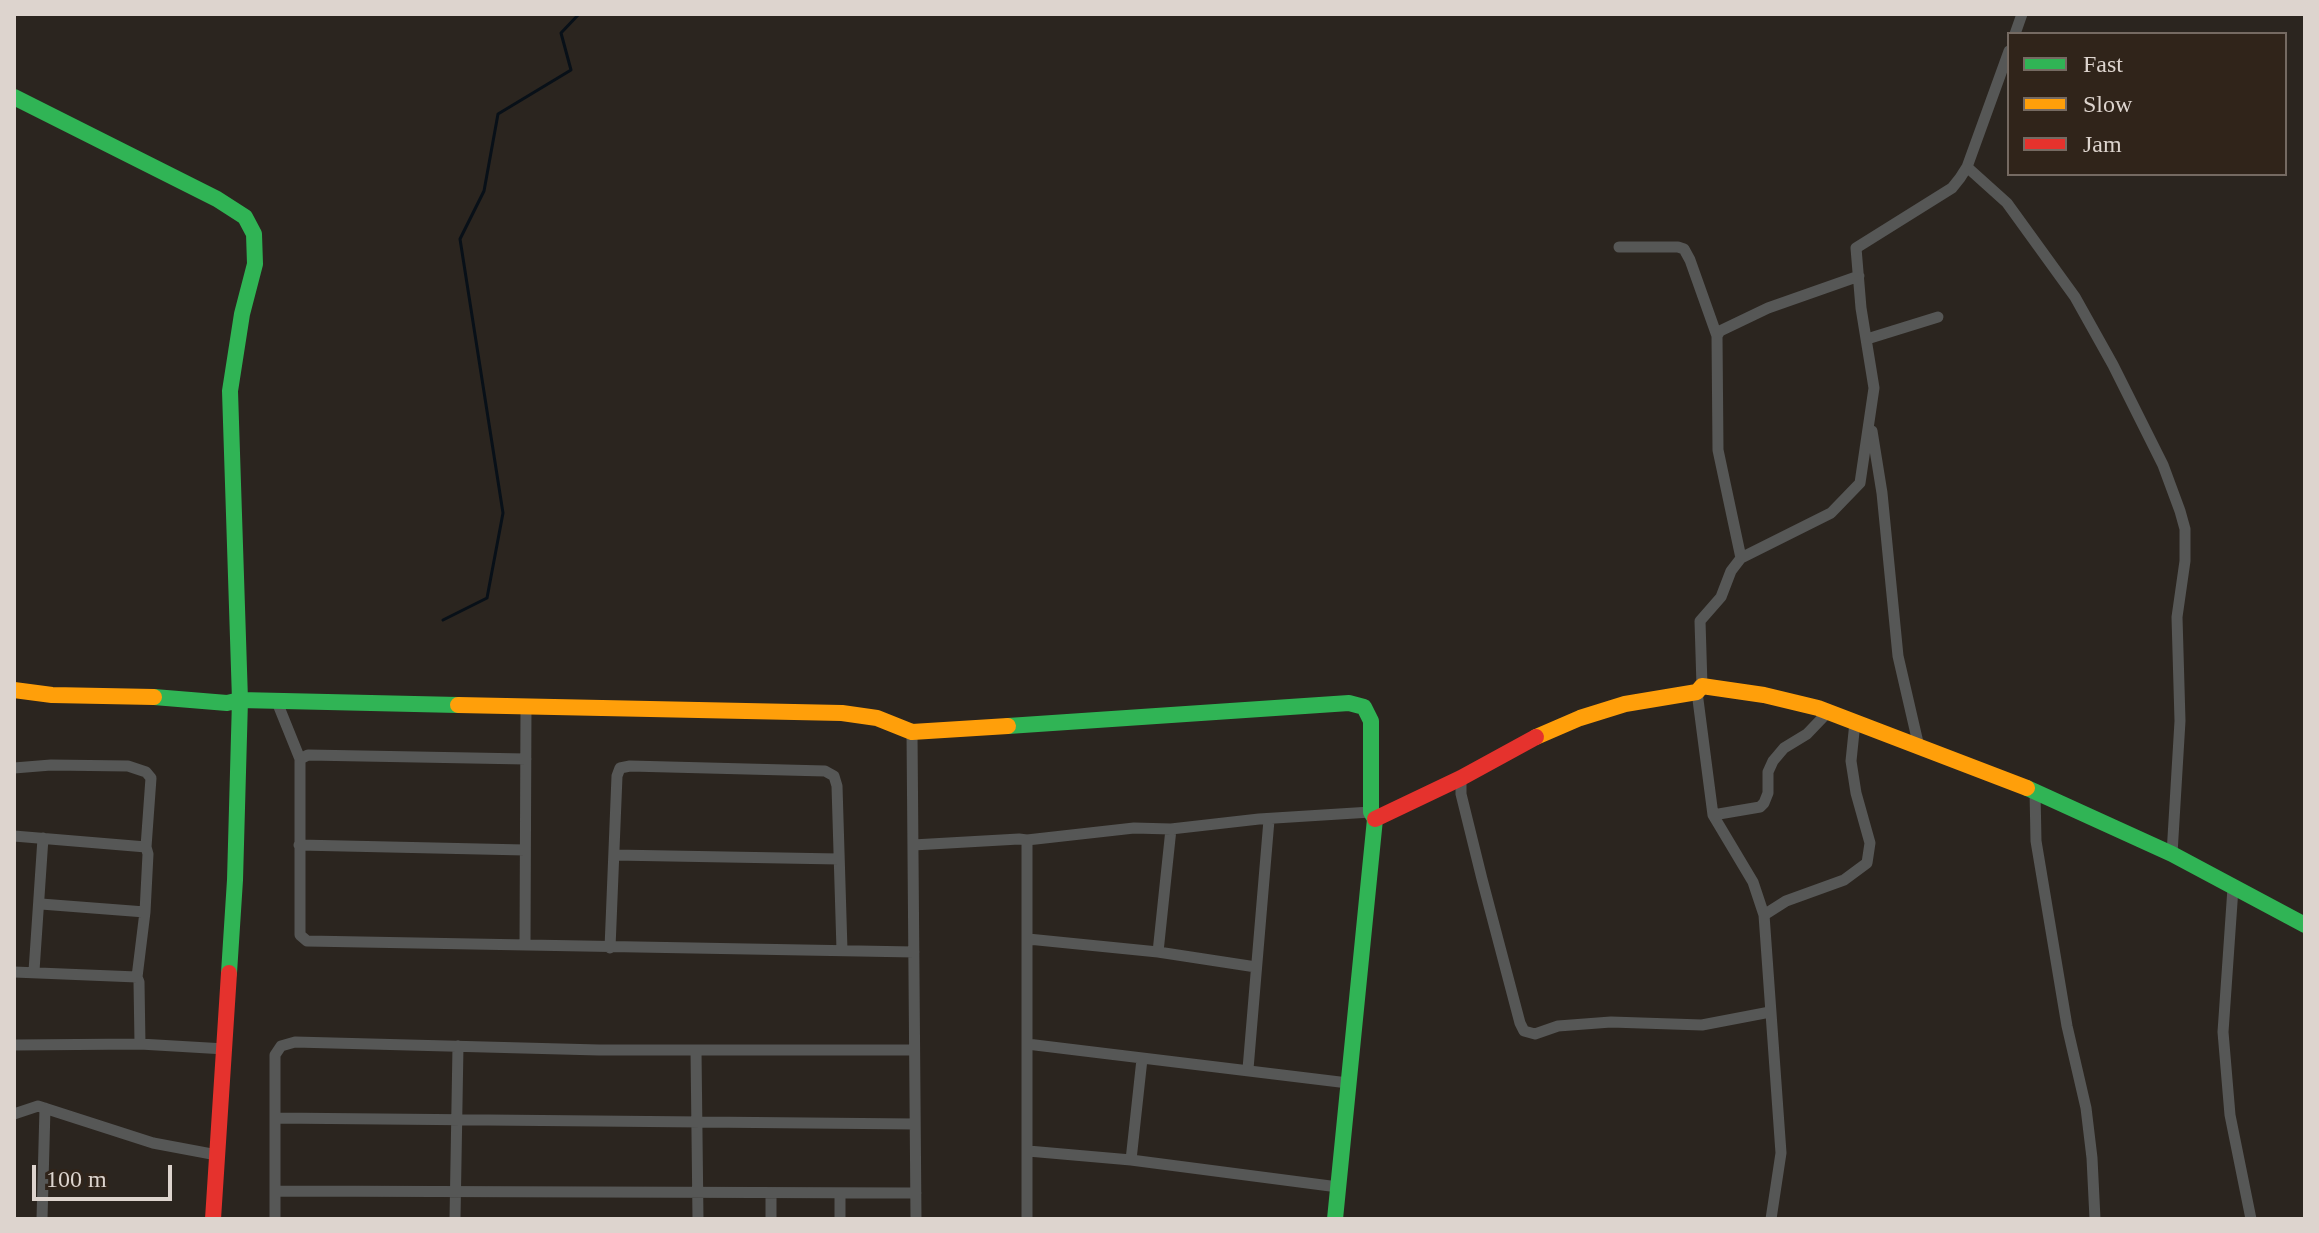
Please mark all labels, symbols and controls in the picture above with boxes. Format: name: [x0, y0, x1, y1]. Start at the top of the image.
legend: [2007, 32, 2287, 176]
text: Fast: [2083, 51, 2123, 77]
text: Slow: [2083, 91, 2132, 117]
text: Jam: [2083, 131, 2122, 157]
scale bar: [36, 1149, 176, 1199]
text: 100 m: [46, 1166, 107, 1192]

